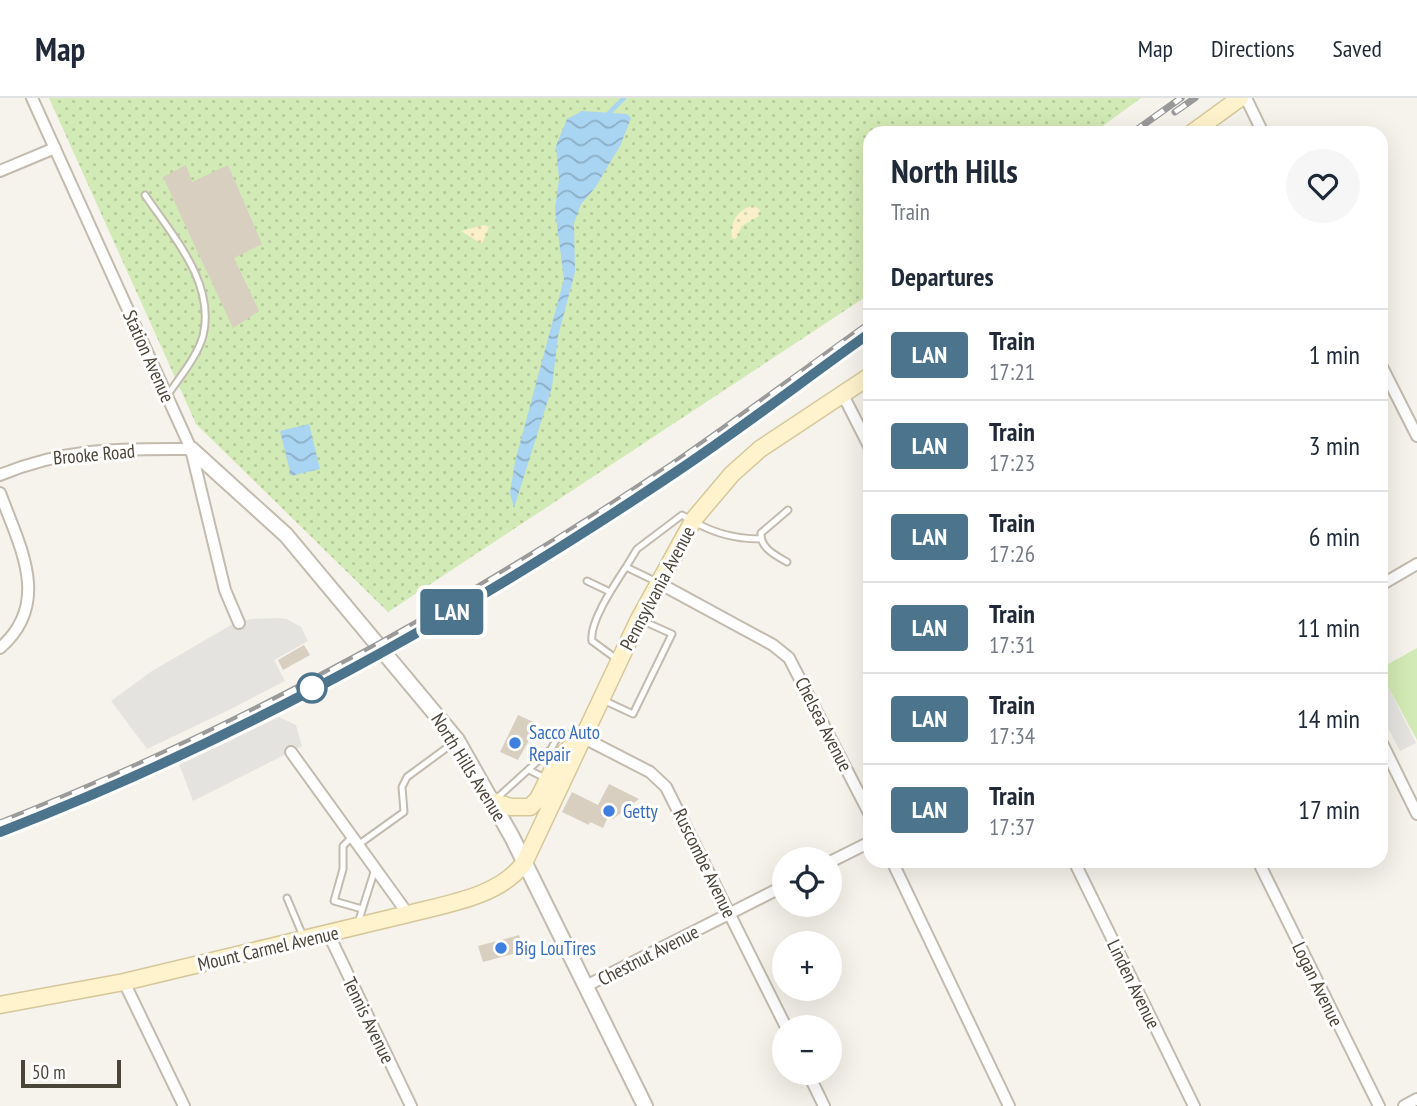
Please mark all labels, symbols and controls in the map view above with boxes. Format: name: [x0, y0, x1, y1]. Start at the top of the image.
text: Map: [35, 27, 85, 70]
text: Map: [1138, 33, 1173, 64]
text: Directions: [1211, 33, 1295, 64]
text: Saved: [1333, 33, 1382, 64]
text: North Hills: [891, 149, 1018, 192]
button: heart: [1286, 149, 1360, 223]
text: Train: [891, 197, 930, 226]
text: Departures: [891, 260, 994, 293]
street label: Station Avenue: [118, 306, 180, 406]
text: Train: [989, 324, 1035, 357]
text: 1 min: [1309, 338, 1360, 371]
text: LAN: [912, 339, 947, 370]
text: 17:21: [989, 357, 1035, 386]
text: Train: [989, 415, 1035, 448]
text: 3 min: [1309, 429, 1360, 462]
text: LAN: [912, 430, 947, 461]
street label: Brooke Road: [52, 438, 136, 470]
text: 17:23: [989, 448, 1035, 477]
text: Train: [989, 506, 1035, 539]
text: 6 min: [1309, 520, 1360, 553]
text: LAN: [912, 521, 947, 552]
street label: Pennsylvania Avenue: [614, 522, 700, 654]
text: 17:26: [989, 539, 1035, 568]
line badge: LAN: [412, 589, 492, 635]
text: LAN: [434, 596, 470, 627]
text: Train: [989, 597, 1035, 630]
text: 11 min: [1297, 611, 1360, 644]
text: LAN: [912, 612, 947, 643]
text: 17:31: [989, 630, 1035, 659]
unlabelled marker: [297, 673, 327, 703]
street label: Chelsea Avenue: [790, 673, 858, 775]
text: Train: [989, 688, 1035, 721]
text: 14 min: [1297, 702, 1360, 735]
text: LAN: [912, 703, 947, 734]
street label: North Hills Avenue: [426, 709, 512, 826]
place label: Sacco Auto Repair: [529, 720, 600, 766]
text: 17:34: [989, 721, 1035, 750]
marker: Sacco Auto Repair: [507, 735, 523, 751]
text: Train: [989, 779, 1035, 812]
text: 17 min: [1298, 793, 1360, 826]
text: LAN: [912, 794, 947, 825]
place label: Getty: [623, 799, 659, 823]
marker: Getty: [601, 803, 617, 819]
street label: Ruscombe Avenue: [668, 805, 742, 922]
text: 17:37: [989, 812, 1035, 841]
map controls: [772, 847, 842, 1085]
button: locate: [772, 847, 842, 917]
street label: Chestnut Avenue: [594, 919, 703, 991]
street label: Mount Carmel Avenue: [195, 920, 341, 976]
button: +: [772, 931, 842, 1001]
street label: Linden Avenue: [1102, 935, 1166, 1033]
place label: Big LouTires: [515, 936, 596, 960]
street label: Logan Avenue: [1287, 938, 1349, 1030]
marker: Big LouTires: [493, 940, 509, 956]
street label: Tennis Avenue: [338, 973, 400, 1067]
button: −: [772, 1015, 842, 1085]
scale bar: [21, 1057, 121, 1089]
text: 50 m: [32, 1060, 66, 1084]

